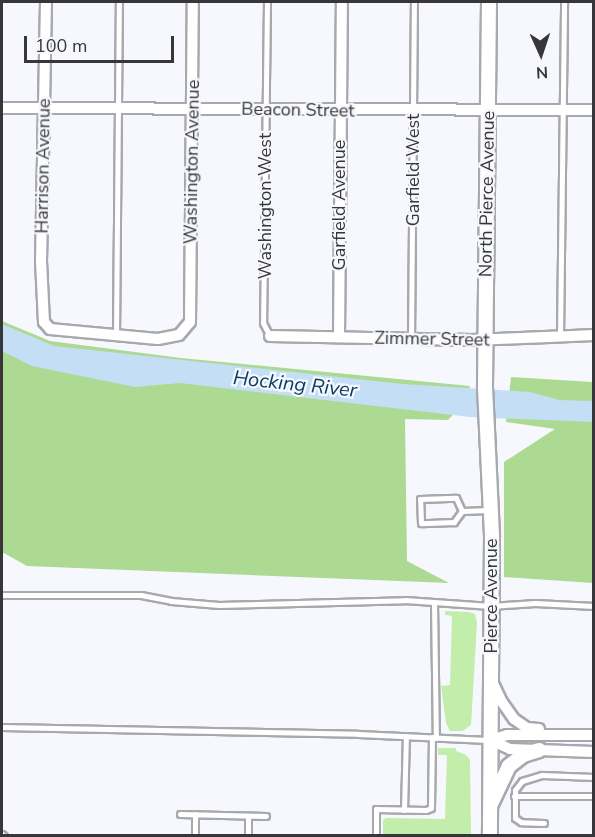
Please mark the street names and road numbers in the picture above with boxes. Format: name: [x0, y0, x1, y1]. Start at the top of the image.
street label: Washington Avenue: [180, 80, 204, 244]
street label: Harrison Avenue: [31, 98, 55, 234]
street label: Beacon Street: [241, 98, 355, 122]
street label: North Pierce Avenue: [475, 111, 499, 277]
street label: Garfield West: [402, 114, 424, 226]
street label: Washington West: [254, 133, 276, 279]
street label: Garfield Avenue: [328, 140, 350, 270]
street label: Zimmer Street: [374, 327, 490, 351]
street label: Pierce Avenue: [480, 538, 502, 654]

